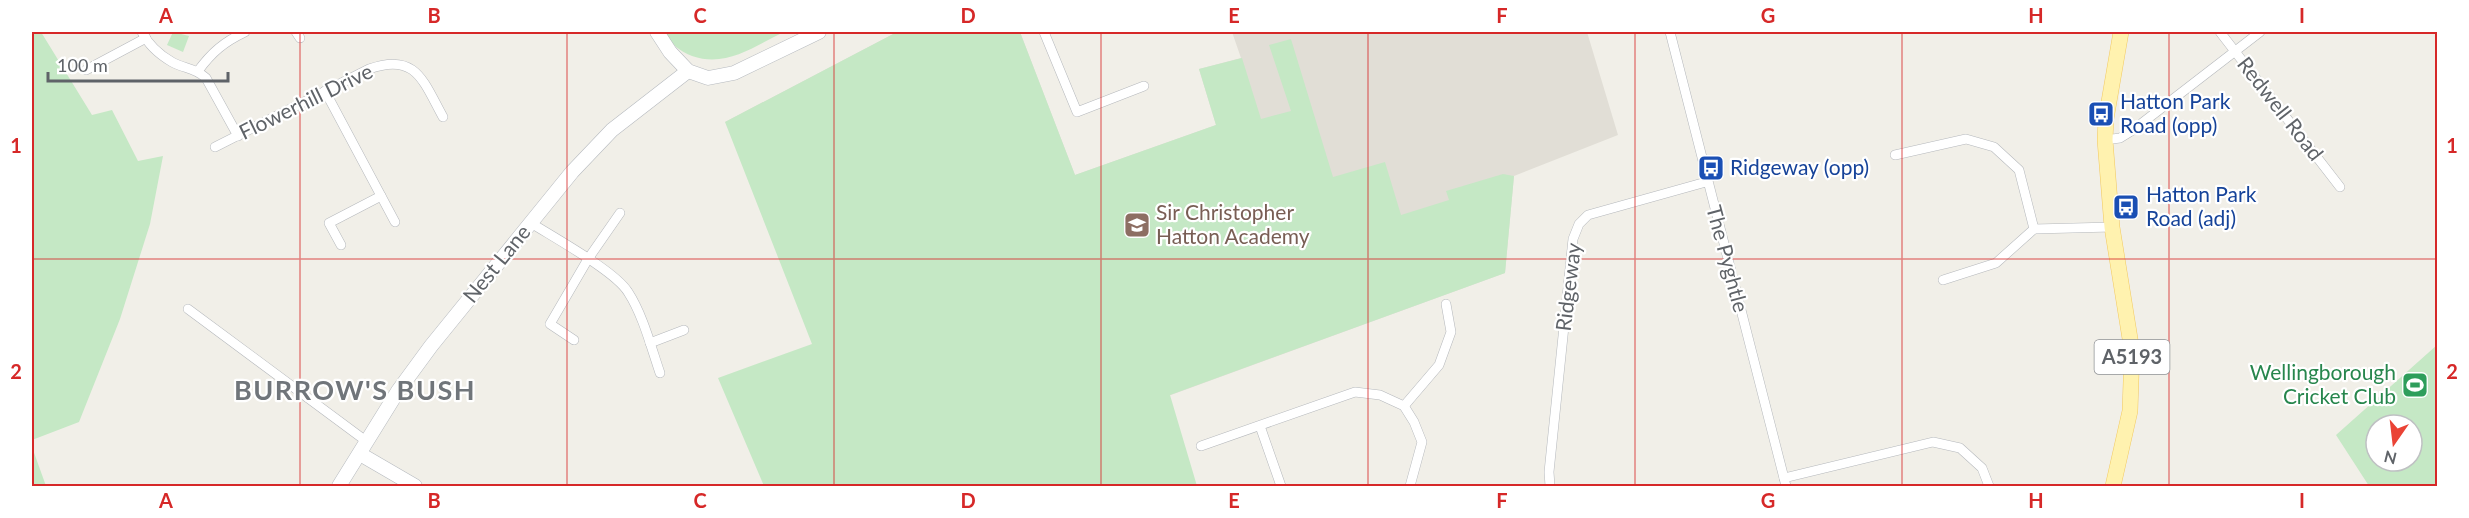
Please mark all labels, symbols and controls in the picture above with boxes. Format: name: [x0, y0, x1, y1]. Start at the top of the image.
text: A: [158, 3, 173, 27]
text: B: [427, 3, 441, 27]
text: C: [693, 3, 707, 27]
text: D: [960, 3, 976, 27]
text: E: [1228, 3, 1240, 27]
text: F: [1496, 3, 1508, 27]
text: G: [1761, 3, 1775, 27]
text: H: [2028, 3, 2044, 27]
text: I: [2299, 3, 2305, 27]
scale bar: [48, 45, 228, 83]
street label: Redwell Road: [2233, 51, 2329, 165]
text: 100 m: [57, 54, 108, 76]
street label: Flowerhill Drive: [234, 58, 376, 144]
place label: Hatton Park Road (opp): [2120, 88, 2231, 137]
bus stop icon: Hatton Park Road (opp): [2086, 99, 2116, 129]
text: 1: [10, 133, 22, 157]
text: 1: [2446, 133, 2458, 157]
bus stop icon: Ridgeway (opp): [1696, 153, 1726, 183]
place label: Ridgeway (opp): [1730, 154, 1869, 179]
place label: Hatton Park Road (adj): [2146, 181, 2257, 230]
bus stop icon: Hatton Park Road (adj): [2111, 192, 2141, 222]
place label: Sir Christopher Hatton Academy: [1156, 199, 1310, 248]
street label: The Pyghtle: [1702, 202, 1755, 315]
school or university icon: Sir Christopher Hatton Academy: [1122, 210, 1152, 240]
street label: Nest Lane: [457, 219, 535, 307]
street label: Ridgeway: [1550, 241, 1585, 332]
road number: A5193: [2094, 340, 2170, 374]
text: 2: [10, 359, 22, 383]
place label: Wellingborough Cricket Club: [2250, 359, 2396, 408]
text: 2: [2446, 359, 2458, 383]
sports icon: Wellingborough Cricket Club: [2400, 370, 2430, 400]
district label: BURROW'S BUSH: [234, 373, 476, 406]
north arrow: [2364, 413, 2424, 473]
text: N: [2382, 447, 2399, 469]
text: A: [158, 488, 173, 512]
text: B: [427, 488, 441, 512]
text: C: [693, 488, 707, 512]
text: D: [960, 488, 976, 512]
text: E: [1228, 488, 1240, 512]
text: F: [1496, 488, 1508, 512]
text: G: [1761, 488, 1775, 512]
text: H: [2028, 488, 2044, 512]
text: I: [2299, 488, 2305, 512]

